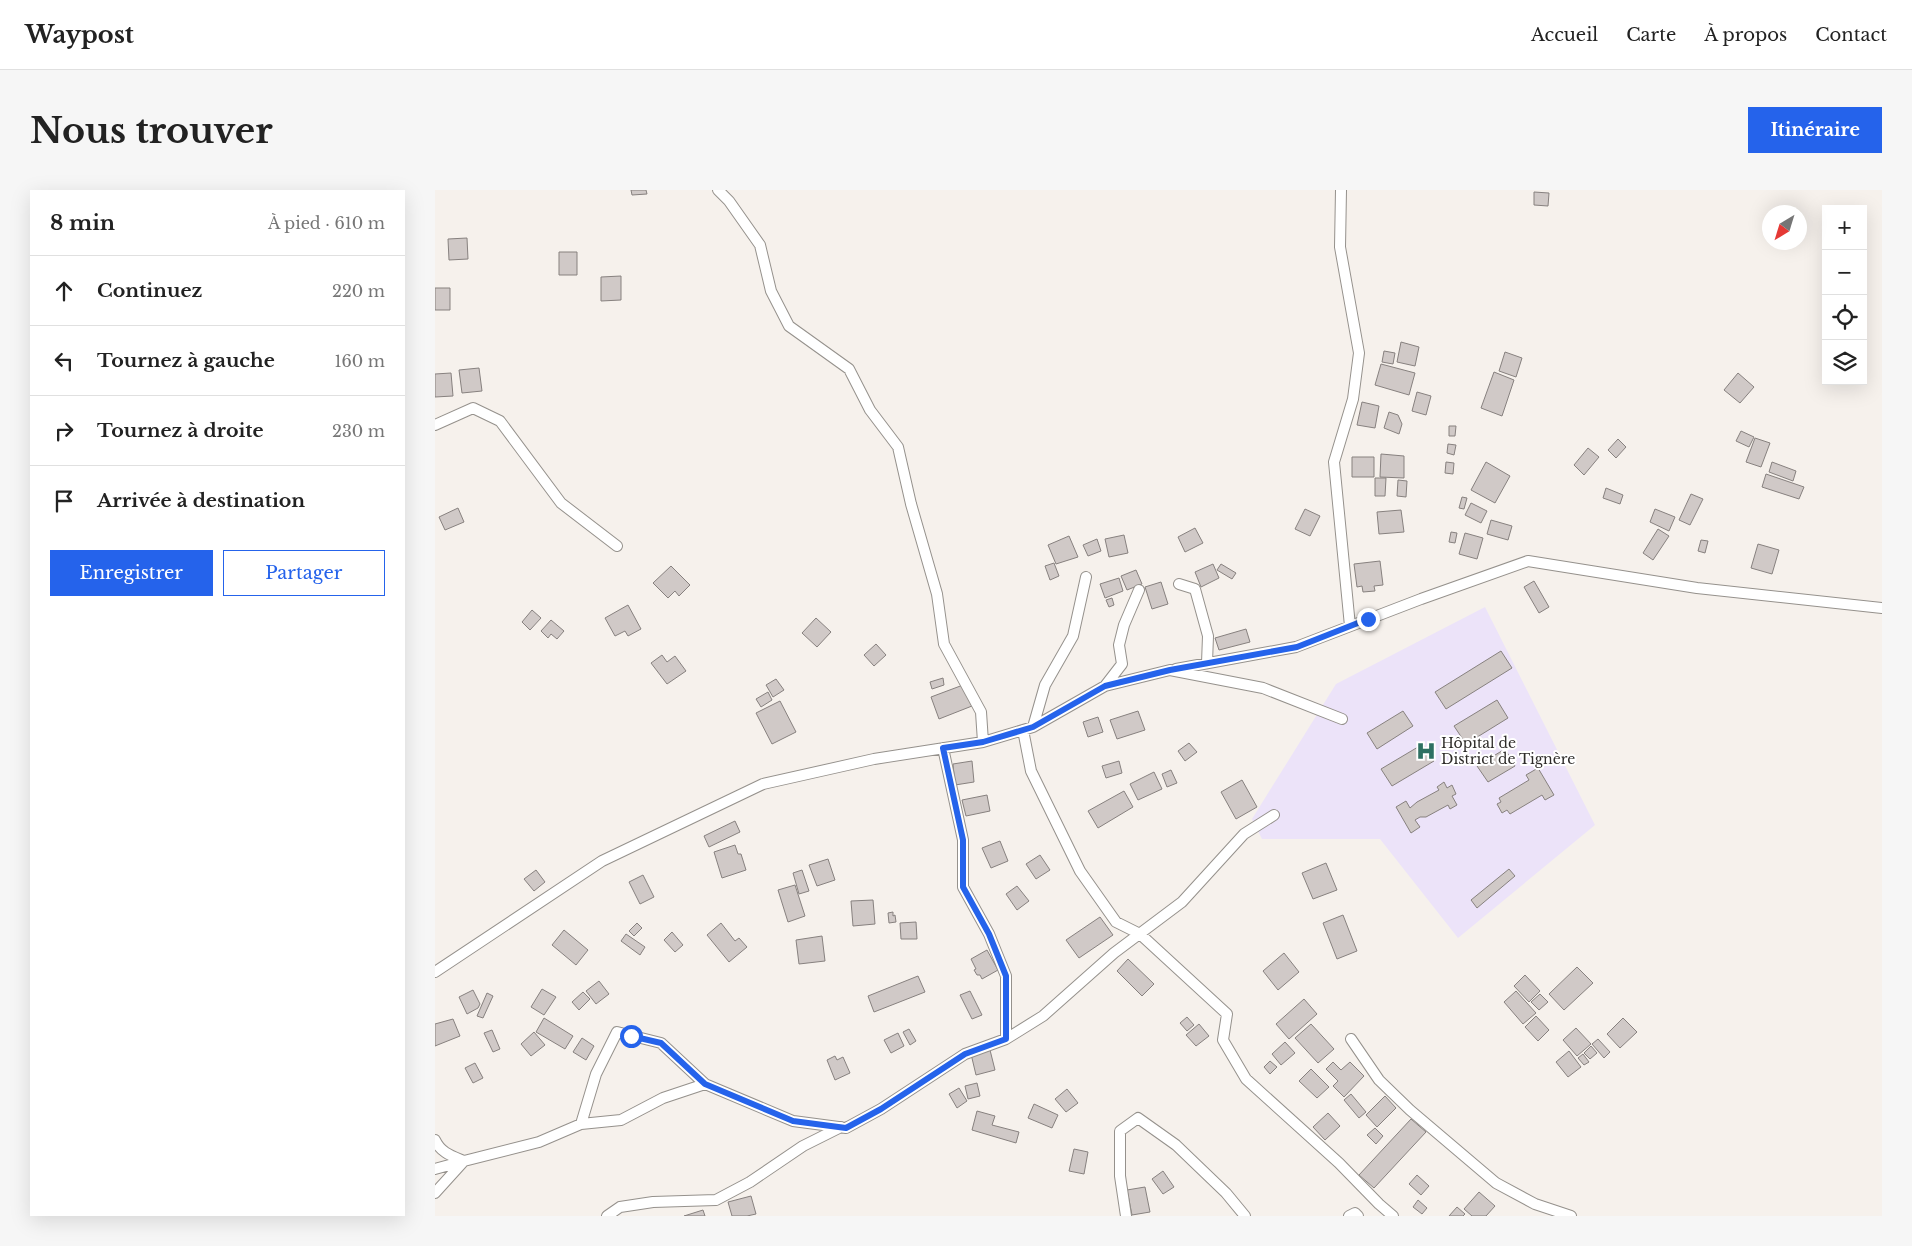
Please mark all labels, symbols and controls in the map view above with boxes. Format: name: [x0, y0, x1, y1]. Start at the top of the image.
text: Waypost: [25, 20, 134, 49]
text: Accueil: [1531, 24, 1598, 46]
text: Carte: [1626, 24, 1676, 46]
text: À propos: [1704, 24, 1787, 46]
text: Contact: [1815, 24, 1887, 46]
button: Itinéraire: [1748, 107, 1882, 153]
text: Nous trouver: [30, 109, 273, 152]
north arrow: [1762, 205, 1807, 250]
map controls: [1822, 205, 1867, 385]
button: +: [1822, 205, 1867, 250]
text: 8 min: [50, 210, 115, 236]
text: À pied · 610 m: [268, 213, 385, 233]
button: −: [1822, 250, 1867, 295]
icon: ahead: [50, 277, 78, 305]
text: Continuez: [97, 279, 202, 302]
text: 220 m: [332, 281, 385, 301]
button: locate: [1822, 295, 1867, 340]
button: layers: [1822, 340, 1867, 385]
icon: left: [50, 347, 78, 375]
text: Tournez à gauche: [97, 349, 275, 372]
text: 160 m: [334, 351, 385, 371]
icon: right: [50, 417, 78, 445]
text: Tournez à droite: [97, 419, 264, 442]
text: 230 m: [332, 421, 385, 441]
icon: arrive: [50, 487, 78, 515]
text: Arrivée à destination: [97, 489, 305, 512]
button: Enregistrer: [50, 550, 213, 596]
button: Partager: [223, 550, 385, 596]
route end: [1357, 608, 1380, 631]
place label: Hôpital de District de Tignère: [1441, 734, 1575, 768]
hospital icon: Hôpital de District de Tignère: [1415, 740, 1437, 762]
route start: [620, 1025, 643, 1048]

